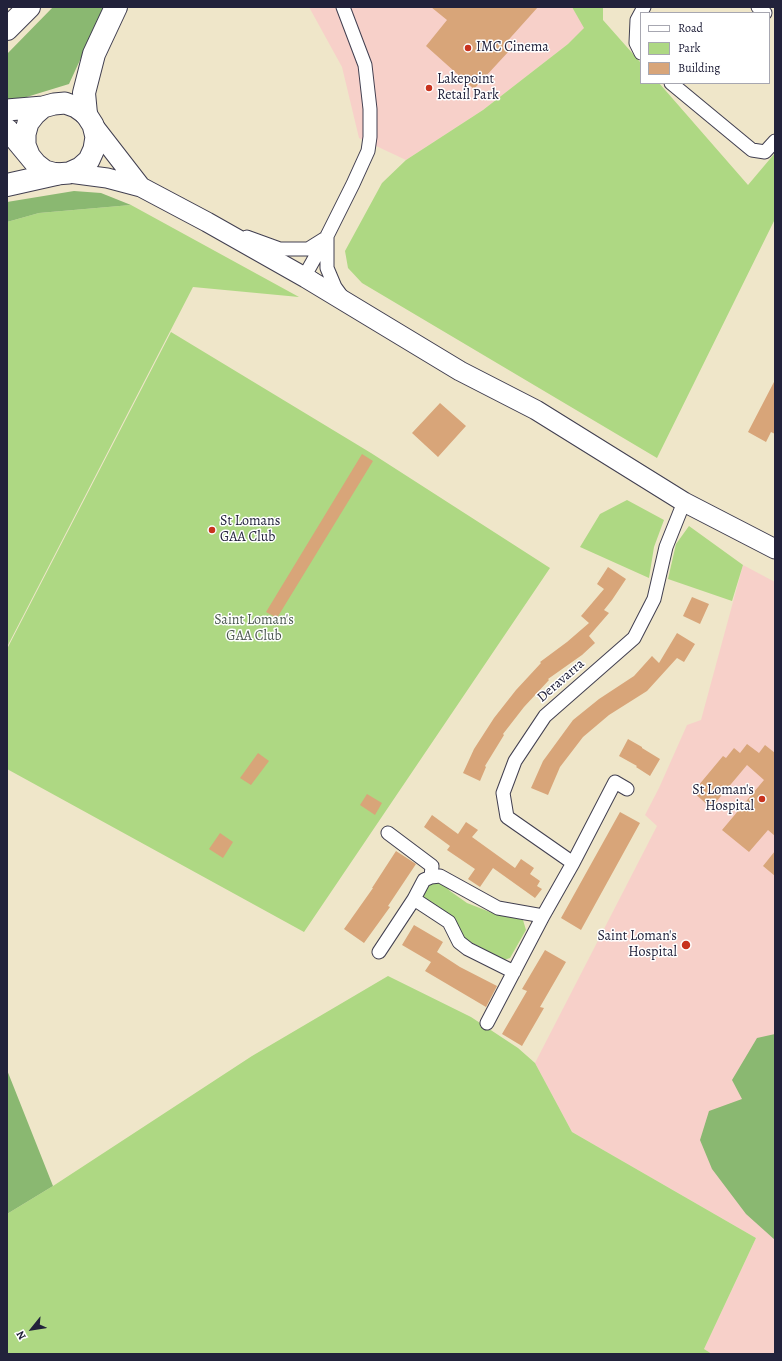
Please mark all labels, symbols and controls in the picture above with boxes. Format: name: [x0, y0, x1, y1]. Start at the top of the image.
legend: [640, 12, 770, 84]
text: Road: [678, 20, 703, 36]
place label: IMC Cinema: [476, 40, 549, 56]
text: Park: [678, 40, 701, 56]
marker: IMC Cinema: [463, 43, 473, 53]
text: Building: [678, 60, 720, 76]
place label: Lakepoint Retail Park: [437, 72, 499, 104]
marker: Lakepoint Retail Park: [424, 83, 434, 93]
place label: St Lomans GAA Club: [220, 514, 280, 546]
marker: St Lomans GAA Club: [207, 525, 217, 535]
park label: Saint Loman's GAA Club: [214, 613, 294, 646]
street label: Deravarra: [534, 656, 588, 706]
place label: St Loman's Hospital: [692, 783, 754, 816]
marker: St Loman's Hospital: [757, 794, 767, 804]
place label: Saint Loman's Hospital: [597, 929, 677, 962]
marker: Saint Loman's Hospital: [680, 939, 692, 951]
north arrow: [12, 1309, 52, 1349]
text: N: [13, 1328, 30, 1342]

